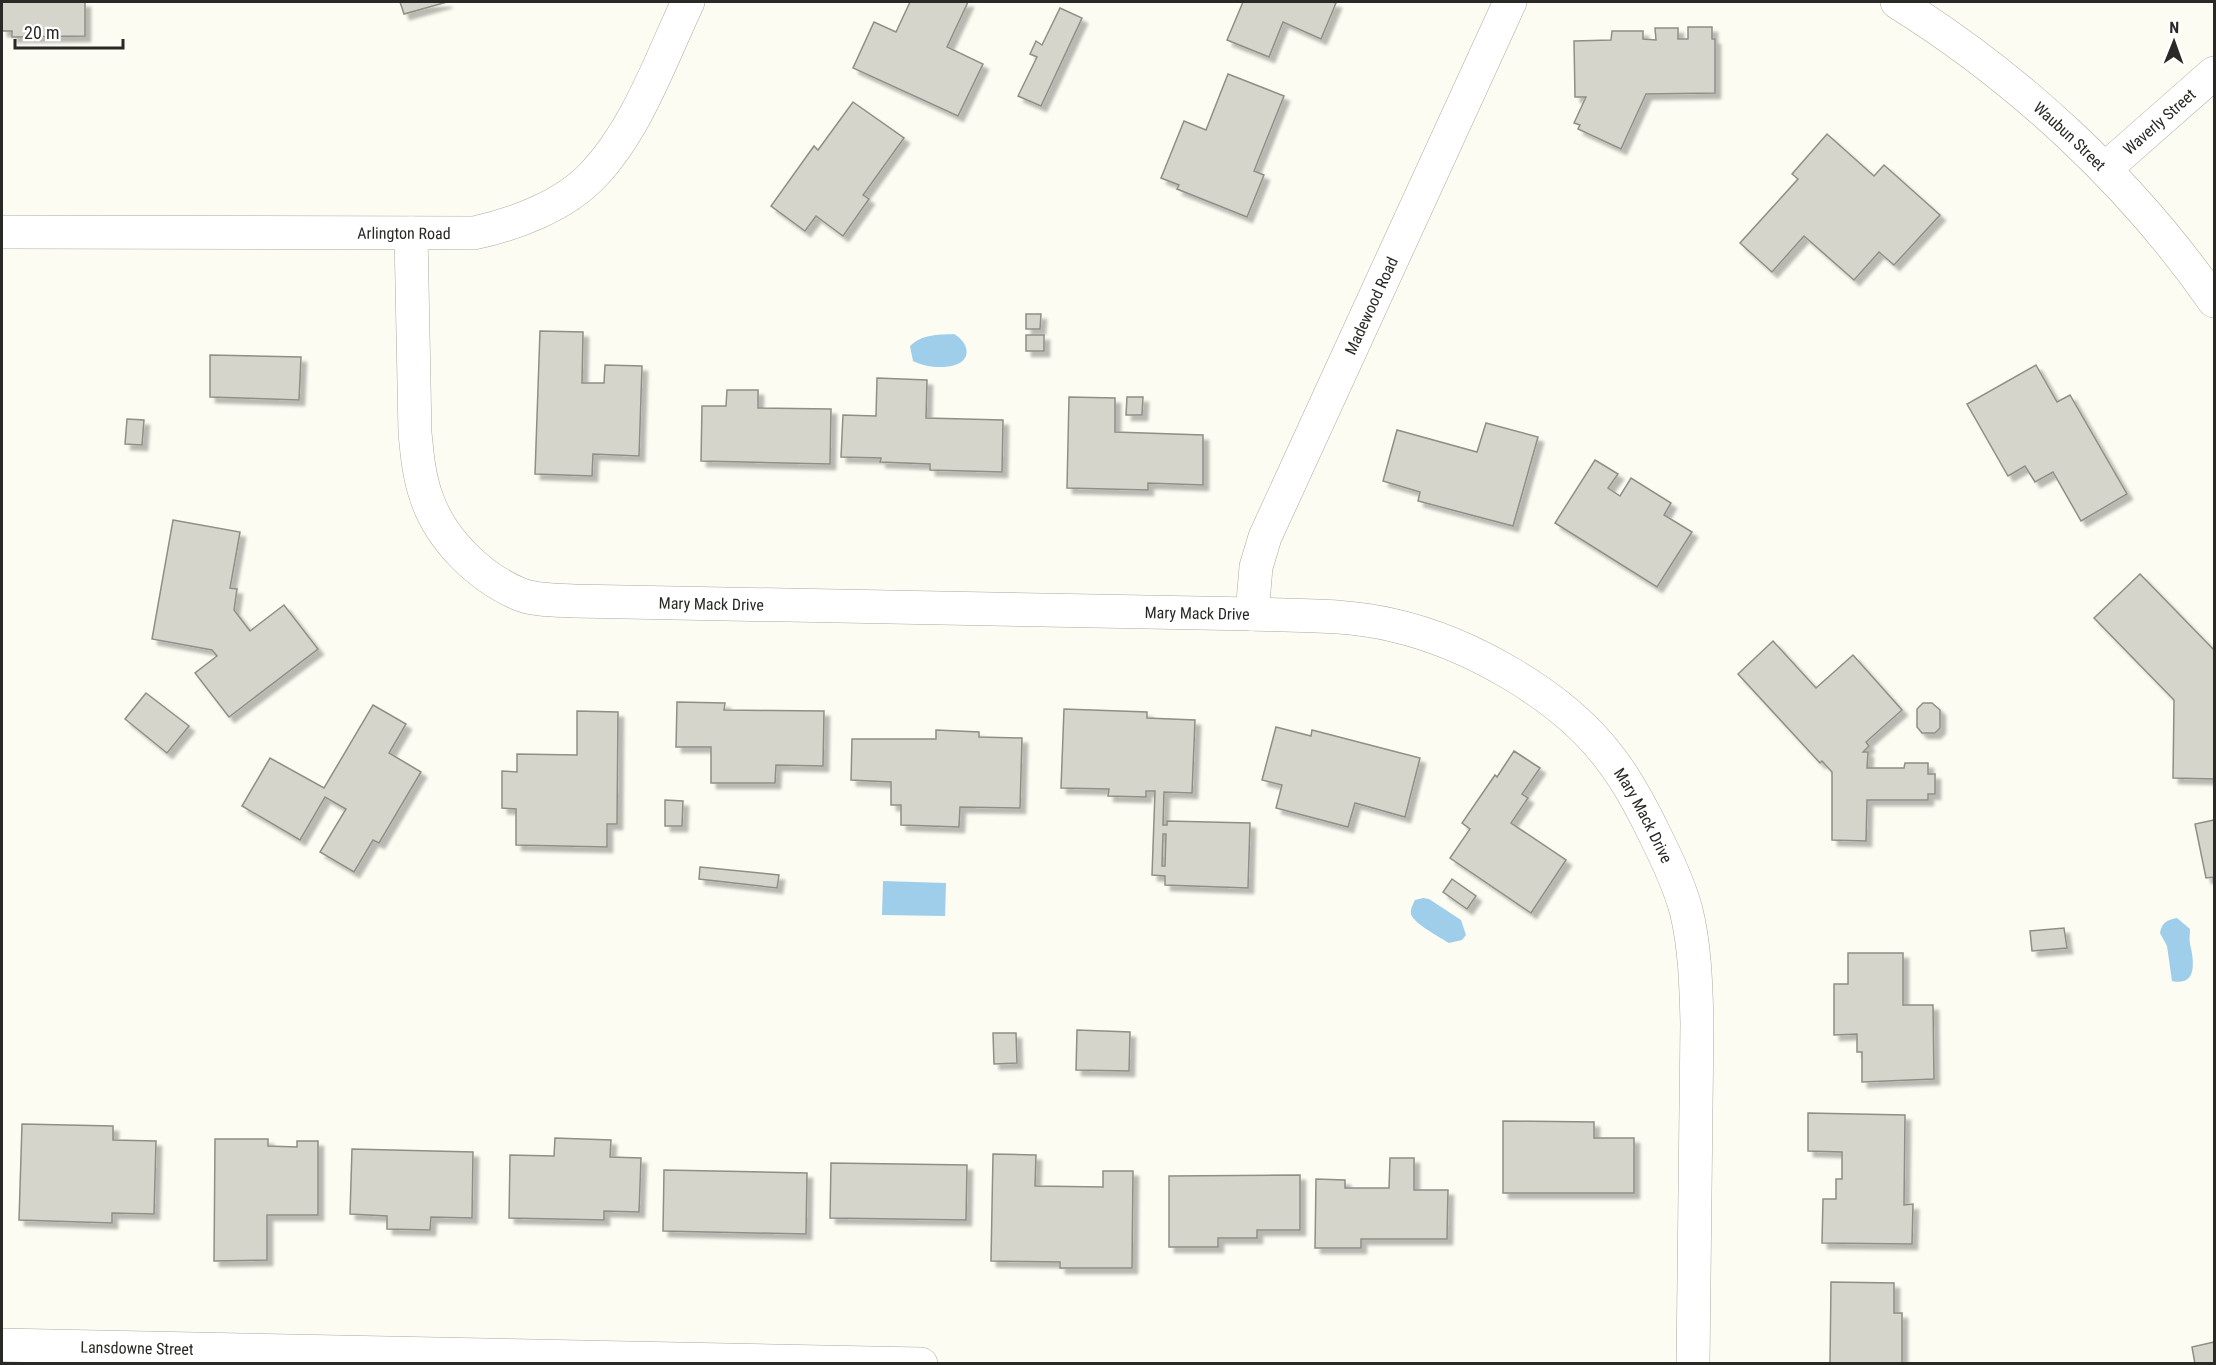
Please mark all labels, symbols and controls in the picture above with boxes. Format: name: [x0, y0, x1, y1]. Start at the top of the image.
scale bar: [15, 12, 123, 50]
north arrow: [2144, 12, 2204, 72]
text: N: [2169, 18, 2179, 37]
text: 20 m: [24, 22, 59, 43]
street label: Waverly Street: [2119, 85, 2200, 159]
street label: Waubun Street: [2030, 98, 2110, 175]
street label: Arlington Road: [357, 224, 451, 243]
street label: Madewood Road: [1341, 254, 1402, 358]
street label: Mary Mack Drive: [659, 594, 764, 615]
street label: Mary Mack Drive: [1144, 603, 1250, 624]
street label: Mary Mack Drive: [1610, 764, 1676, 866]
street label: Lansdowne Street: [80, 1338, 194, 1359]

